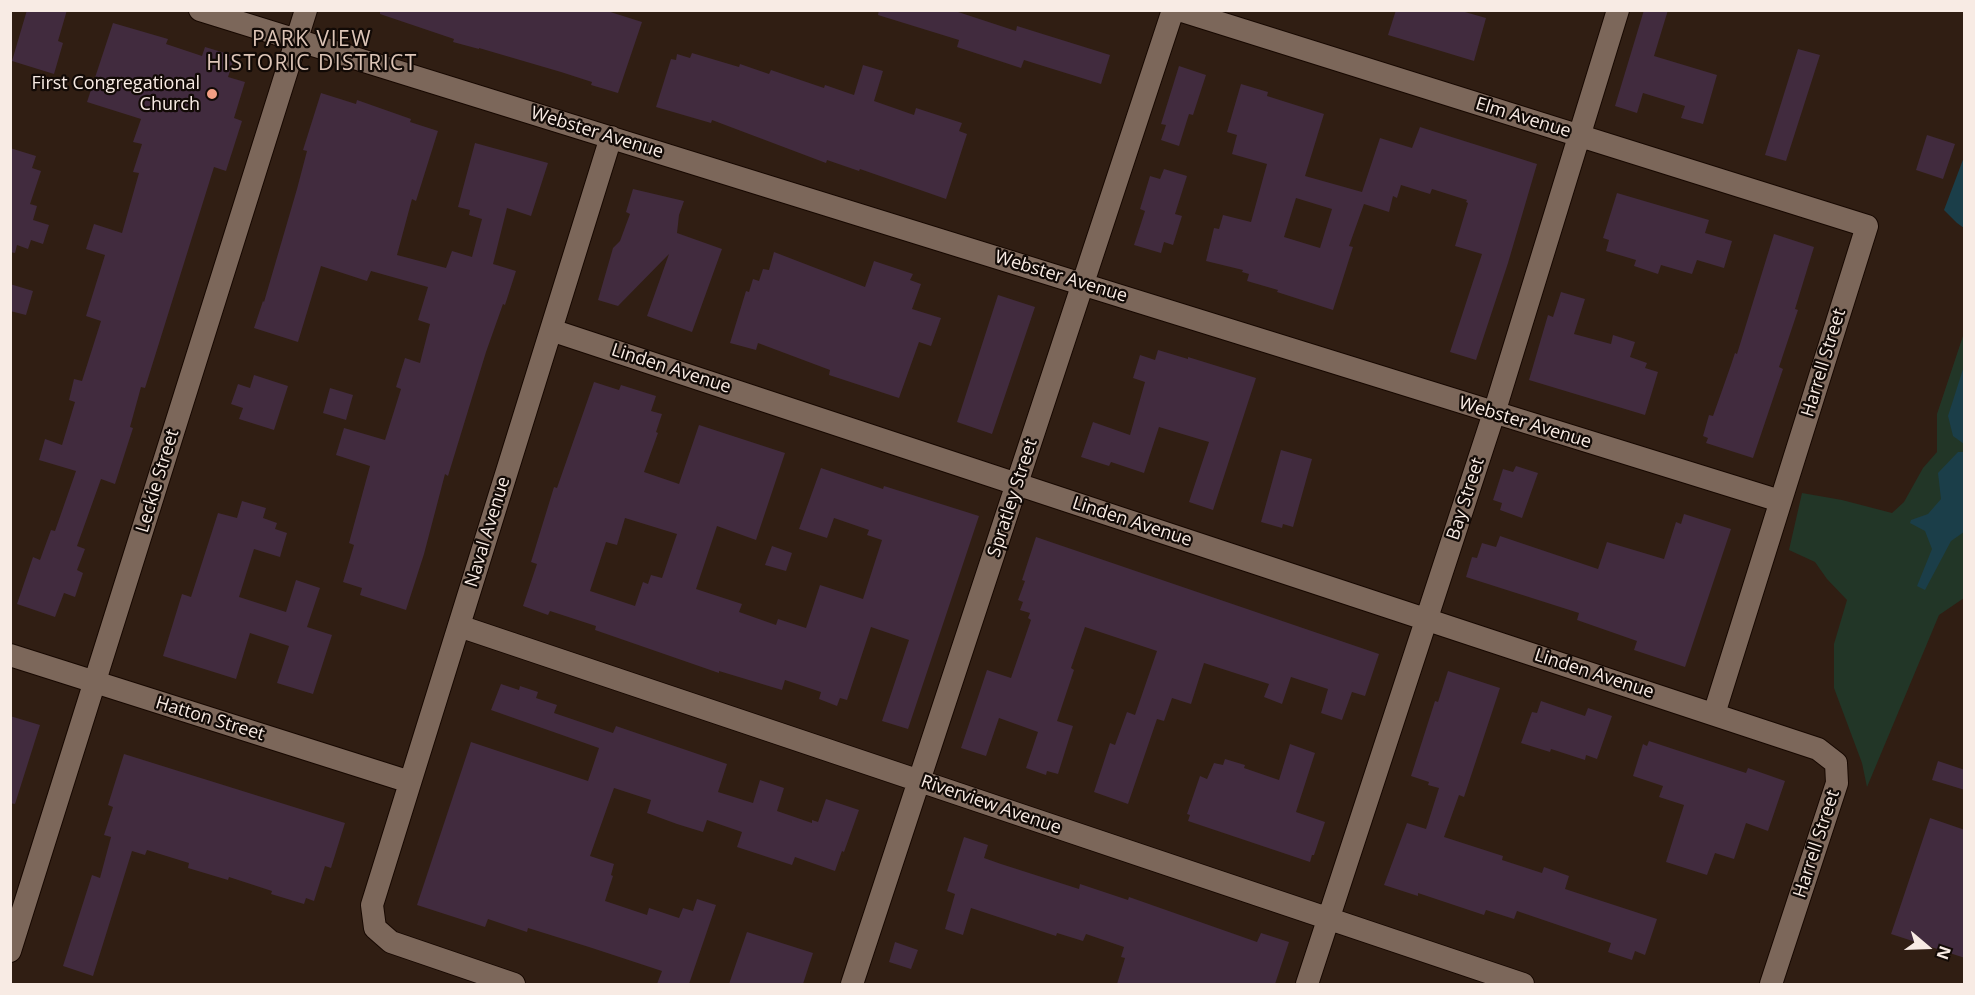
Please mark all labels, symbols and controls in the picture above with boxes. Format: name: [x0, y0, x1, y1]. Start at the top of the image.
district label: PARK VIEW HISTORIC DISTRICT: [206, 27, 418, 77]
place label: First Congregational Church: [32, 73, 200, 116]
marker: First Congregational Church: [205, 87, 219, 101]
street label: Elm Avenue: [1473, 93, 1573, 143]
street label: Webster Avenue: [528, 103, 666, 163]
street label: Webster Avenue: [992, 247, 1130, 307]
street label: Harrell Street: [1797, 306, 1851, 420]
street label: Linden Avenue: [608, 339, 734, 399]
street label: Webster Avenue: [1456, 393, 1594, 453]
street label: Leckie Street: [132, 427, 184, 535]
street label: Spratley Street: [984, 436, 1042, 560]
street label: Bay Street: [1443, 455, 1489, 543]
street label: Naval Avenue: [461, 474, 515, 590]
street label: Linden Avenue: [1069, 492, 1195, 552]
street label: Linden Avenue: [1531, 644, 1657, 704]
street label: Hatton Street: [153, 692, 267, 746]
street label: Riverview Avenue: [918, 771, 1064, 839]
street label: Harrell Street: [1789, 787, 1845, 901]
north arrow: [1897, 917, 1957, 977]
text: N: [1932, 943, 1957, 963]

